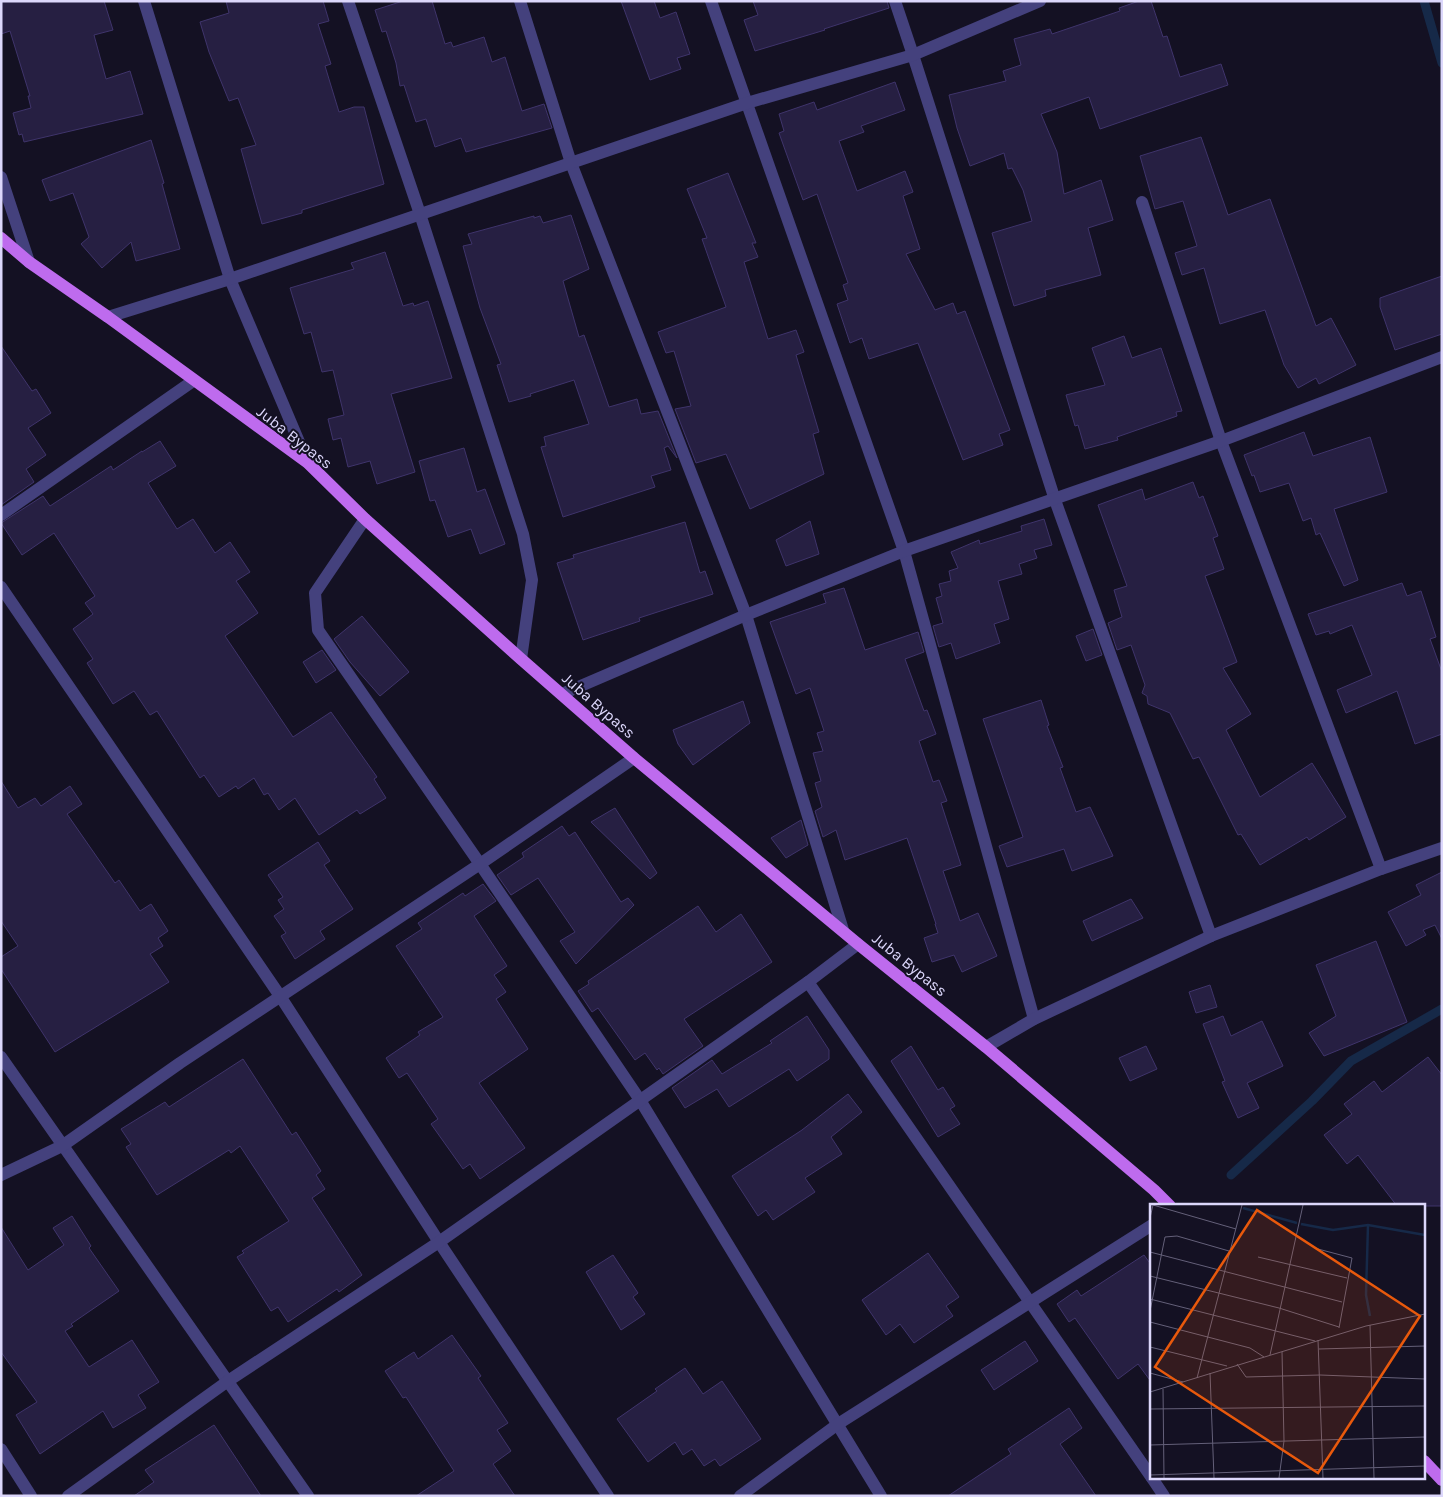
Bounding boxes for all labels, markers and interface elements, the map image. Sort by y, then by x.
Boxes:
street label: Juba Bypass [253,402,336,473]
street label: Juba Bypass [558,668,639,742]
street label: Juba Bypass [868,928,951,1000]
inset map [1150,1204,1426,1480]

